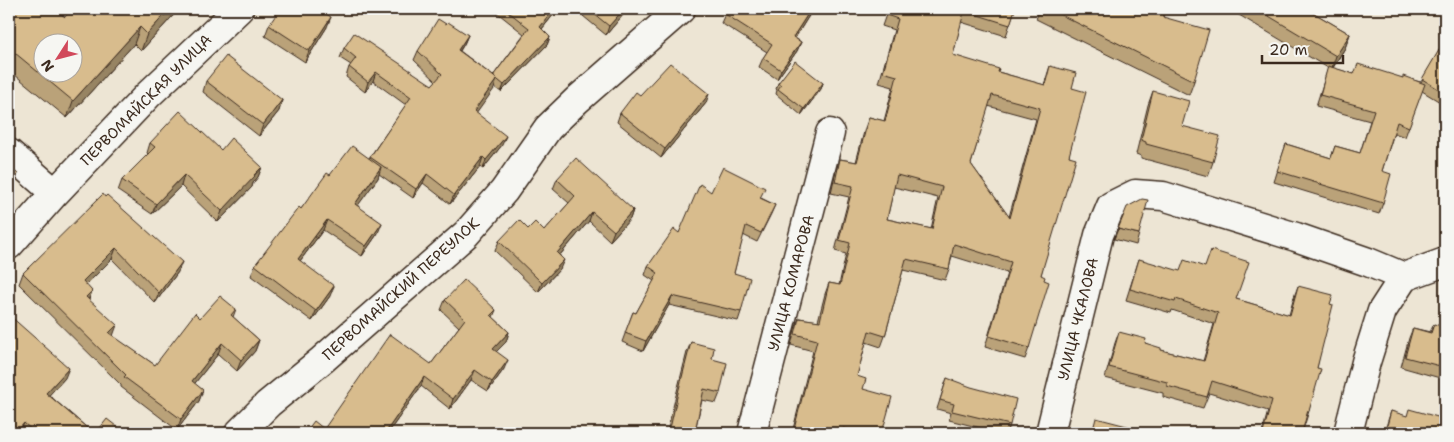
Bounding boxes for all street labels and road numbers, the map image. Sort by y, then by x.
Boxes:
street label: ПЕРВОМАЙСКАЯ УЛИЦА [75,29,216,170]
street label: ПЕРВОМАЙСКИЙ ПЕРЕУЛОК [318,212,484,365]
street label: УЛИЦА КОМАРОВА [763,213,819,353]
street label: УЛИЦА ЧКАЛОВА [1053,255,1103,382]

